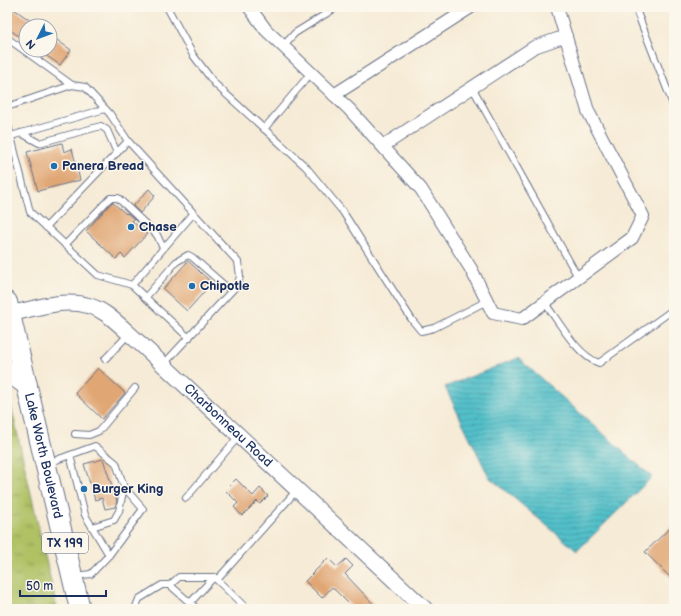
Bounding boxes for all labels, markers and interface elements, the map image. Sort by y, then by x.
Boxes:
north arrow [18,18,58,58]
text: N [23,37,39,52]
place label: Panera Bread [62,158,144,174]
marker: Panera Bread [49,161,59,171]
place label: Chase [139,219,177,235]
marker: Chase [126,222,136,232]
place label: Chipotle [200,278,250,294]
marker: Chipotle [187,281,197,291]
street label: Charbonneau Road [181,380,276,471]
street label: Lake Worth Boulevard [21,391,66,520]
place label: Burger King [92,481,163,497]
marker: Burger King [79,484,89,494]
road number: TX 199 [42,533,88,553]
scale bar [20,572,106,598]
text: 50 m [26,579,53,594]

